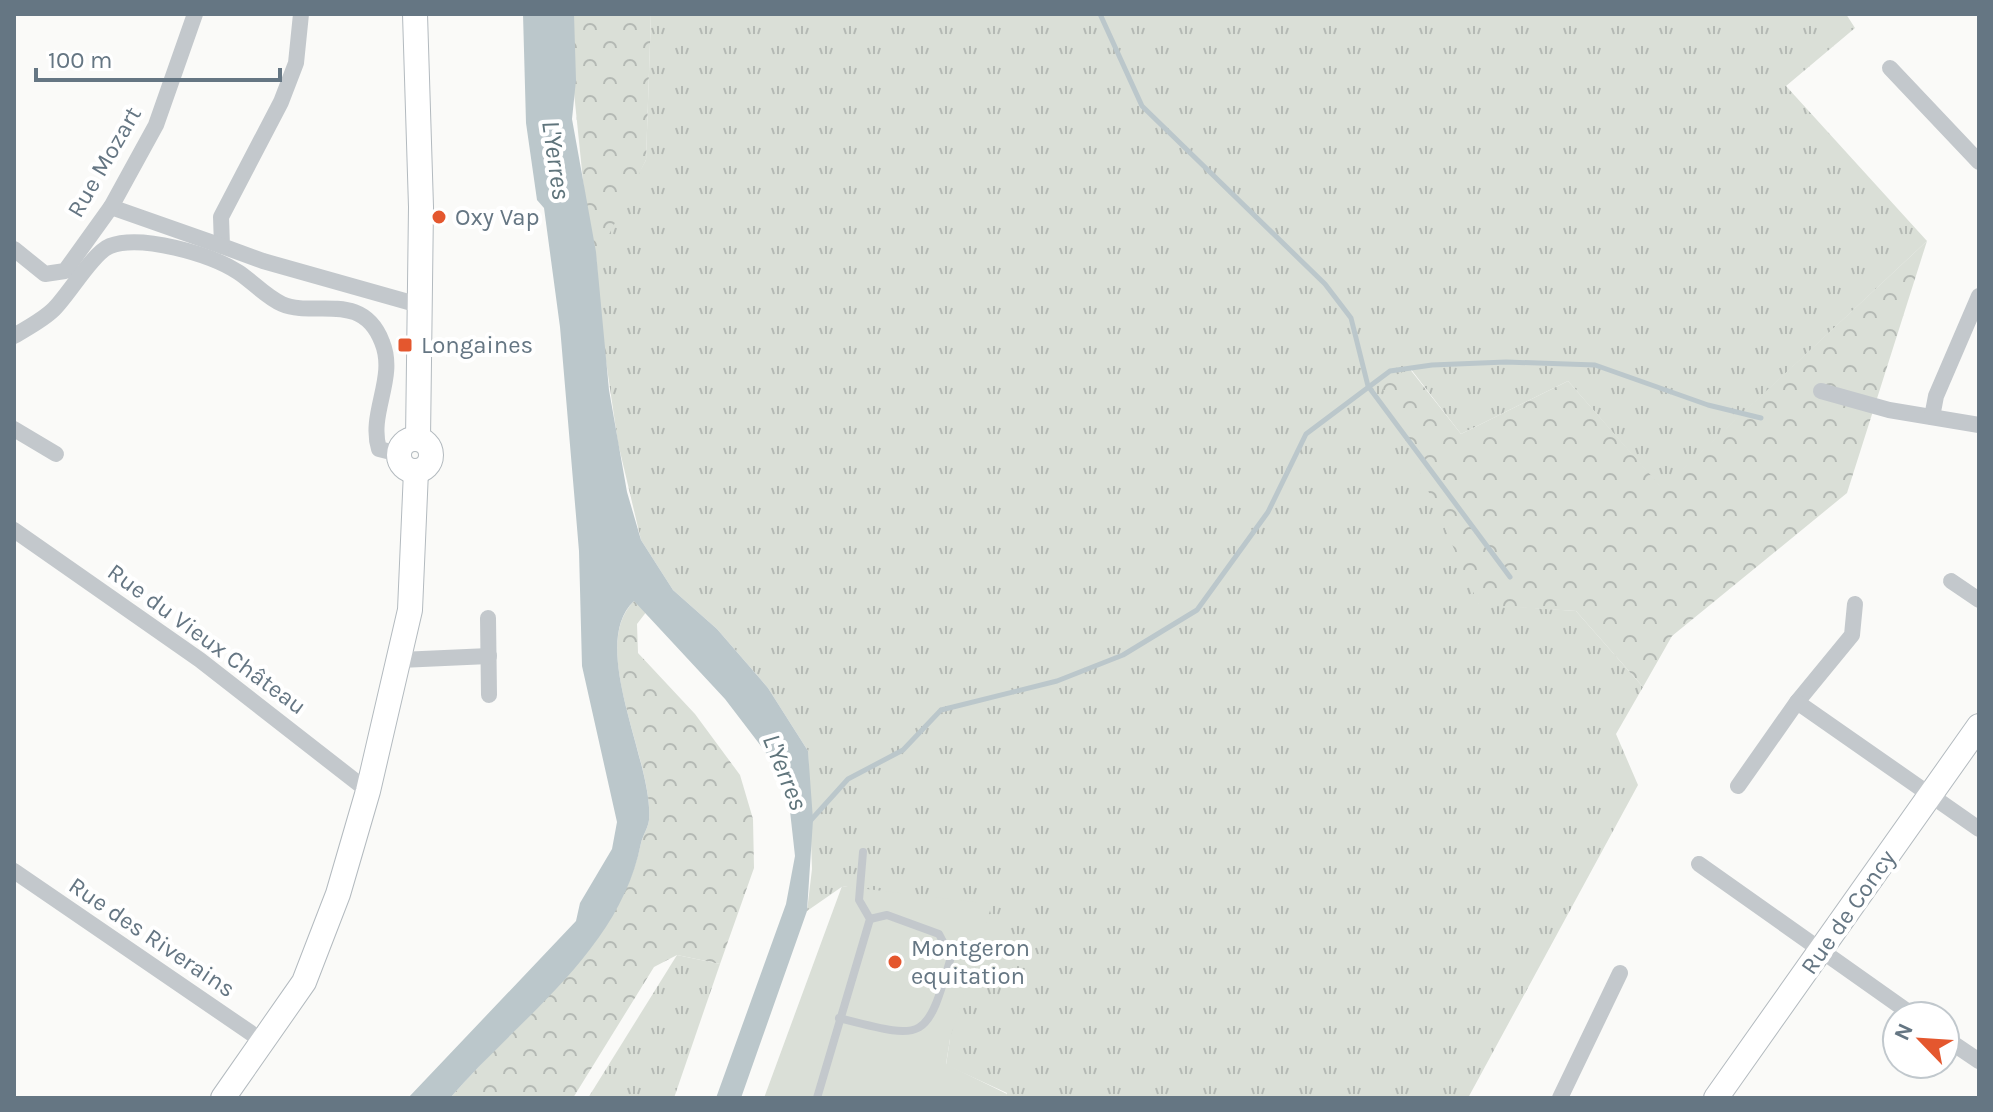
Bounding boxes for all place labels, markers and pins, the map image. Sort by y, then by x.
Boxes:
place label: Oxy Vap [455,203,540,231]
marker: Oxy Vap [430,208,448,226]
place label: Longaines [421,331,533,359]
marker: Longaines [396,336,414,354]
place label: Montgeron equitation [911,934,1030,990]
marker: Montgeron equitation [886,953,904,971]

